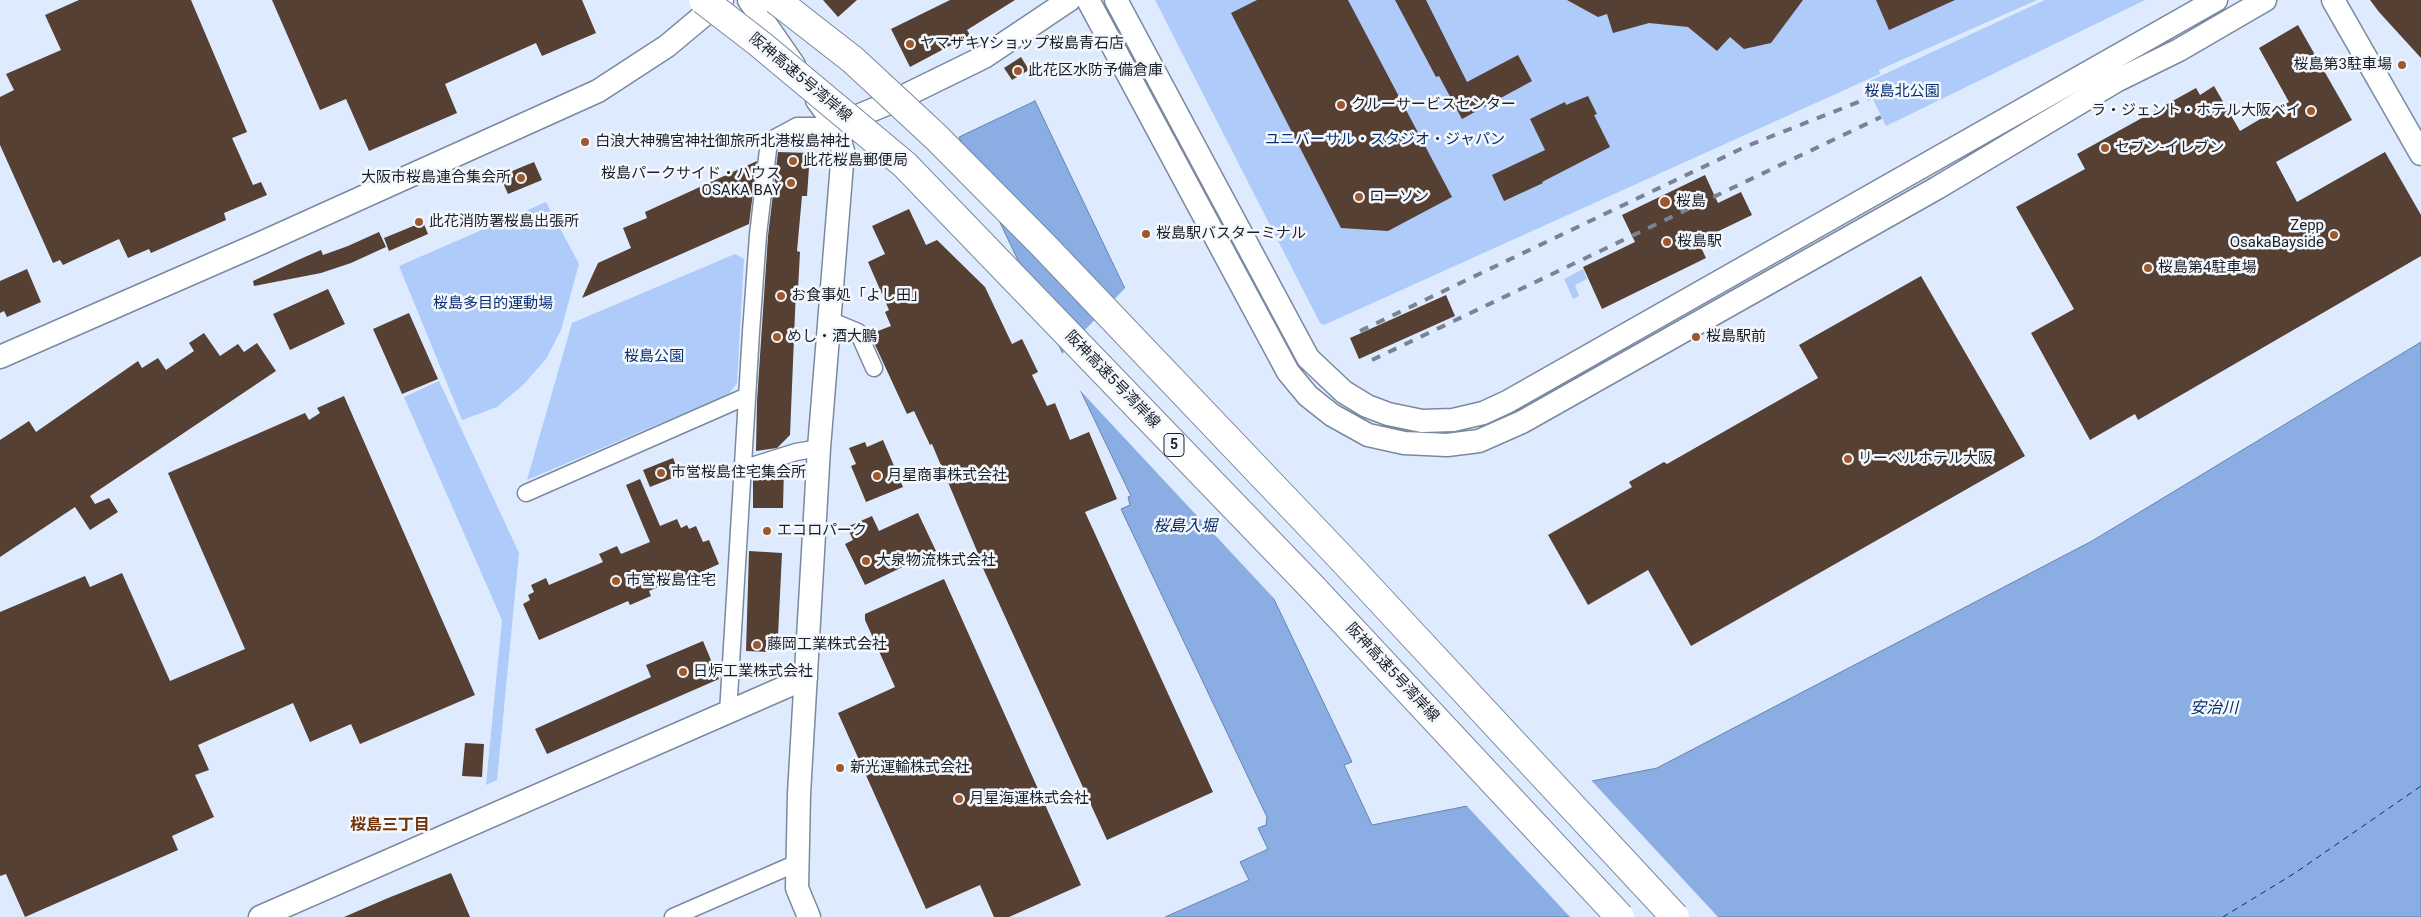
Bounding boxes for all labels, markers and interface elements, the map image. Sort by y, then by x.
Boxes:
street label: 阪神高速5号湾岸線 [745,30,855,126]
place label: ヤマザキYショップ桜島青石店 [920,35,1124,53]
marker: ヤマザキYショップ桜島青石店 [904,38,916,50]
place label: 桜島第3駐車場 [2294,56,2392,74]
marker: 桜島第3駐車場 [2396,59,2408,71]
place label: 此花区水防予備倉庫 [1028,62,1163,80]
marker: 此花区水防予備倉庫 [1012,65,1024,77]
park label: 桜島北公園 [1865,83,1939,101]
place label: クルーサービスセンター [1351,96,1516,114]
marker: クルーサービスセンター [1335,99,1347,111]
place label: ラ・ジェント・ホテル大阪ベイ [2091,102,2301,120]
marker: ラ・ジェント・ホテル大阪ベイ [2305,105,2317,117]
park label: ユニバーサル・スタジオ・ジャパン [1265,131,1505,149]
place label: 白浪大神鴉宮神社御旅所北港桜島神社 [595,133,850,151]
marker: 白浪大神鴉宮神社御旅所北港桜島神社 [579,136,591,148]
place label: セブン-イレブン [2115,139,2224,157]
marker: セブン-イレブン [2099,142,2111,154]
place label: 此花桜島郵便局 [803,152,908,170]
marker: 此花桜島郵便局 [787,155,799,167]
place label: 桜島パークサイド・ハウス OSAKA BAY [601,165,781,200]
place label: 大阪市桜島連合集会所 [361,169,511,187]
marker: 大阪市桜島連合集会所 [515,172,527,184]
marker: 桜島パークサイド・ハウス OSAKA BAY [785,177,797,189]
place label: ローソン [1369,188,1429,206]
marker: ローソン [1353,191,1365,203]
place label: 桜島 [1676,193,1706,211]
marker: 桜島 [1658,195,1672,209]
place label: 此花消防署桜島出張所 [429,213,579,231]
marker: 此花消防署桜島出張所 [413,216,425,228]
place label: Zepp OsakaBayside [2230,217,2324,252]
place label: 桜島駅バスターミナル [1156,225,1306,243]
marker: 桜島駅バスターミナル [1140,228,1152,240]
marker: Zepp OsakaBayside [2328,229,2340,241]
place label: 桜島駅 [1677,233,1722,251]
marker: 桜島駅 [1661,236,1673,248]
place label: 桜島第4駐車場 [2158,259,2256,277]
marker: 桜島第4駐車場 [2142,262,2154,274]
place label: お食事処「よし田」 [791,287,926,305]
marker: お食事処「よし田」 [775,290,787,302]
park label: 桜島多目的運動場 [433,295,553,313]
place label: めし・酒大鵬 [787,328,877,346]
street label: 阪神高速5号湾岸線 [1061,328,1163,432]
place label: 桜島駅前 [1706,328,1766,346]
marker: めし・酒大鵬 [771,331,783,343]
marker: 桜島駅前 [1690,331,1702,343]
park label: 桜島公園 [624,348,684,366]
road number: 5 [1164,434,1184,456]
place label: リーベルホテル大阪 [1858,450,1993,468]
marker: リーベルホテル大阪 [1842,453,1854,465]
place label: 市営桜島住宅集会所 [671,464,806,482]
marker: 市営桜島住宅集会所 [655,467,667,479]
place label: 月星商事株式会社 [887,467,1007,485]
marker: 月星商事株式会社 [871,470,883,482]
water label: 桜島入堀 [1153,517,1217,537]
place label: エコロパーク [777,522,867,540]
marker: エコロパーク [761,525,773,537]
place label: 大泉物流株式会社 [876,552,996,570]
marker: 大泉物流株式会社 [860,555,872,567]
place label: 市営桜島住宅 [626,572,716,590]
marker: 市営桜島住宅 [610,575,622,587]
street label: 阪神高速5号湾岸線 [1342,620,1442,726]
place label: 藤岡工業株式会社 [767,636,887,654]
marker: 藤岡工業株式会社 [751,639,763,651]
place label: 日炉工業株式会社 [693,663,813,681]
marker: 日炉工業株式会社 [677,666,689,678]
water label: 安治川 [2190,699,2238,719]
place label: 新光運輸株式会社 [850,759,970,777]
marker: 新光運輸株式会社 [834,762,846,774]
place label: 月星海運株式会社 [969,790,1089,808]
marker: 月星海運株式会社 [953,793,965,805]
district label: 桜島三丁目 [350,816,430,836]

